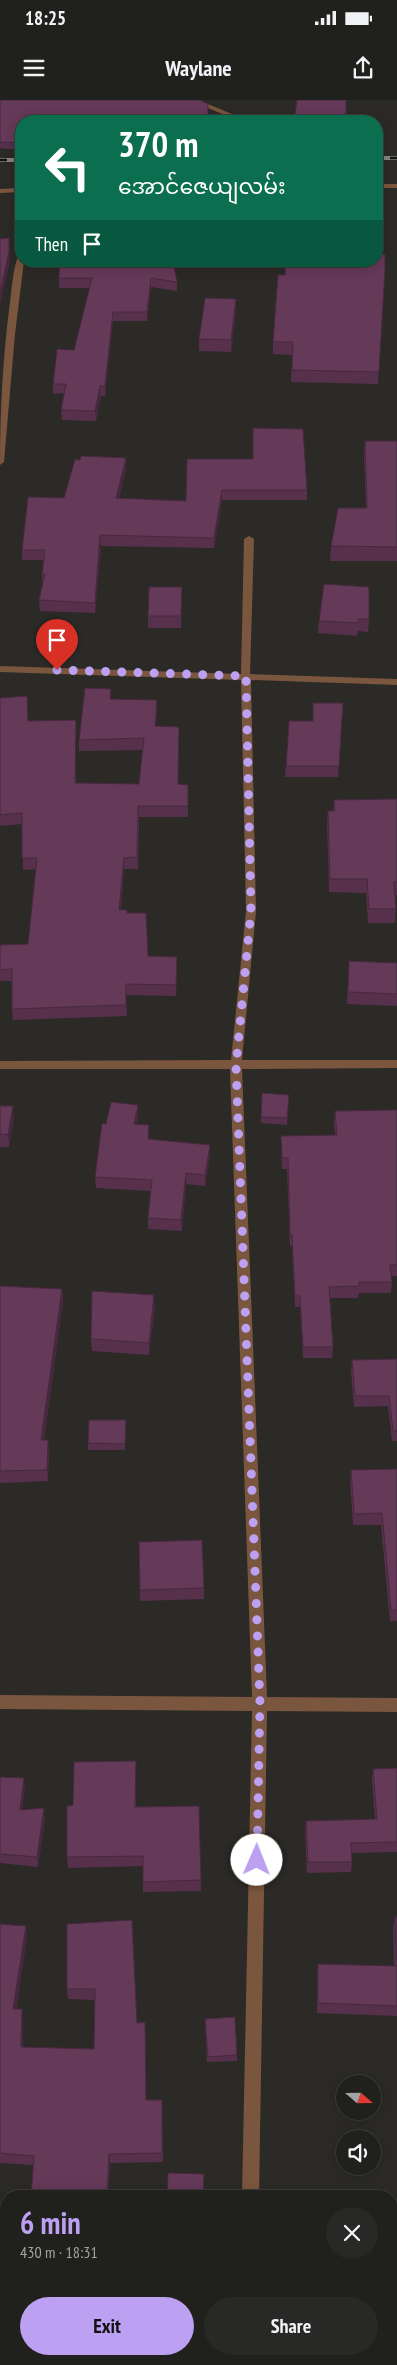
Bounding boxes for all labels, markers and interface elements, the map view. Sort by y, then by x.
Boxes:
text: 18:25 [25,6,66,30]
icon: menu [20,54,48,82]
text: Waylane [165,54,232,82]
icon: share [349,54,377,82]
text: 370 m [118,121,199,167]
icon: left [35,135,100,200]
text: အောင်ဇေယျလမ်း [118,172,286,200]
icon: arrive [78,230,106,258]
text: Then [35,232,68,256]
pin [36,619,78,670]
icon: arrive [43,626,71,654]
position arrow [230,1833,282,1885]
north arrow [336,2075,381,2120]
map controls [336,2075,381,2175]
button: sound [336,2130,381,2175]
text: 6 min [20,2203,81,2242]
button: close [326,2207,378,2259]
text: 430 m · 18:31 [20,2242,98,2262]
button: Exit [20,2297,194,2355]
button: Share [204,2297,378,2355]

